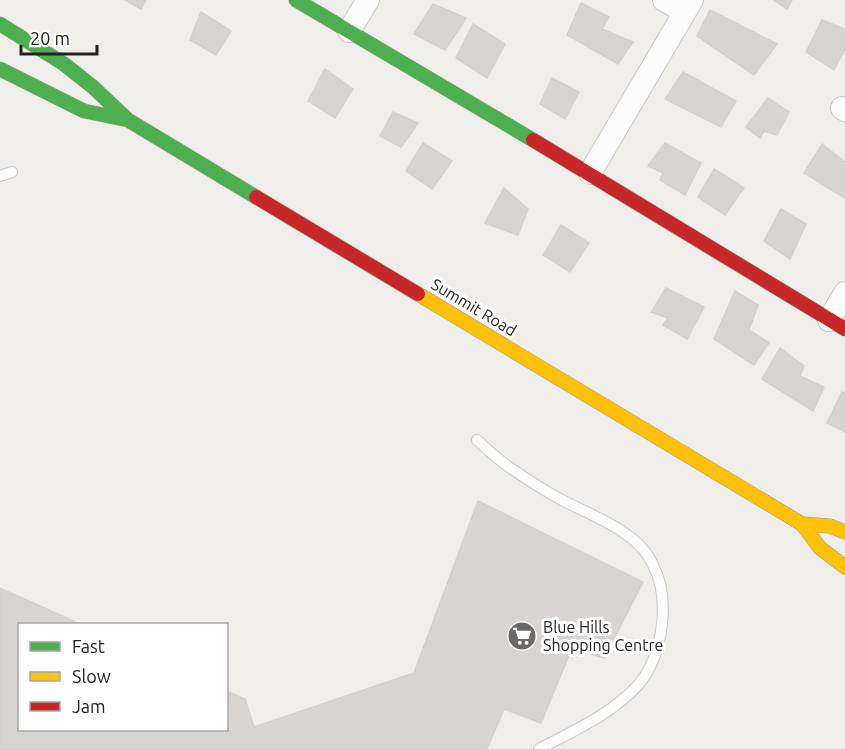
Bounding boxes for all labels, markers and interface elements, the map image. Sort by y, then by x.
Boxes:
scale bar [21,18,98,56]
text: 20 m [30,28,70,48]
street label: Summit Road [428,275,520,339]
place label: Blue Hills Shopping Centre [543,618,663,654]
supermarket icon: Blue Hills Shopping Centre [506,620,538,652]
legend [18,623,228,731]
text: Fast [72,636,105,656]
text: Slow [72,666,111,686]
text: Jam [72,696,106,716]

